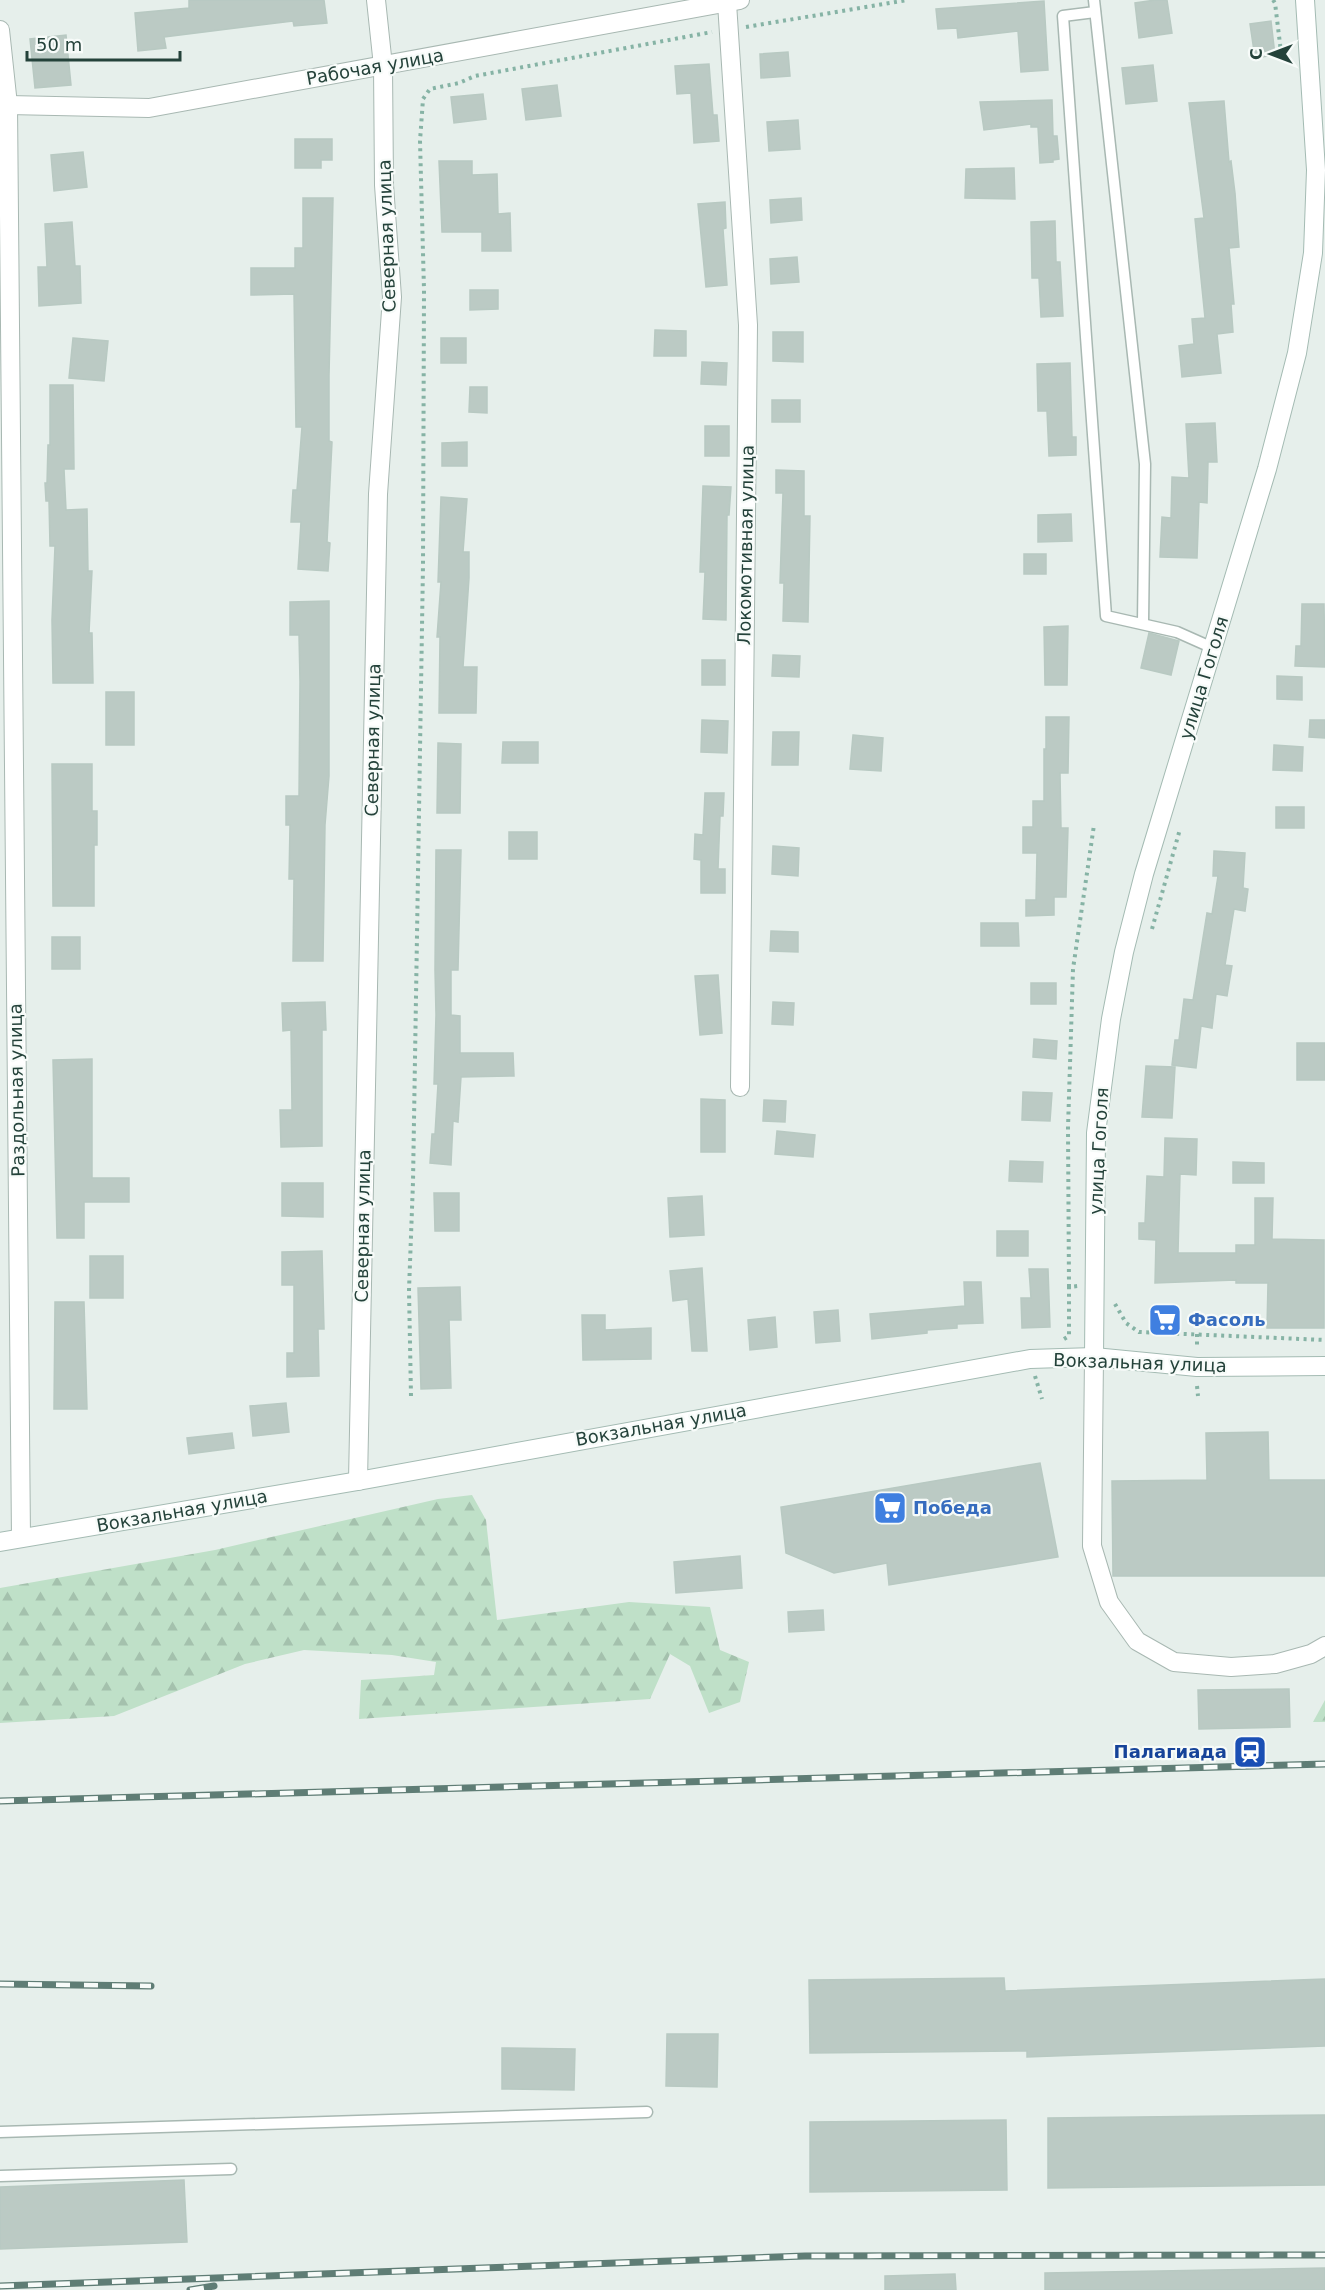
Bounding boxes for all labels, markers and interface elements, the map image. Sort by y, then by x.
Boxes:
scale bar [27,24,180,62]
north arrow [1241,24,1301,84]
text: 50 m [36,34,82,55]
street label: Рабочая улица [304,44,445,89]
text: С [1247,48,1266,60]
street label: Северная улица [373,159,400,313]
street label: Локомотивная улица [733,445,758,645]
street label: улица Гоголя [1175,614,1232,742]
street label: Северная улица [361,663,384,817]
street label: Раздольная улица [4,1003,29,1177]
street label: улица Гоголя [1085,1087,1112,1215]
street label: Северная улица [351,1149,374,1303]
supermarket icon: Фасоль [1147,1302,1183,1338]
place label: Фасоль [1188,1309,1266,1330]
street label: Вокзальная улица [1053,1349,1227,1376]
street label: Вокзальная улица [574,1399,748,1450]
street label: Вокзальная улица [95,1485,269,1536]
supermarket icon: Победа [872,1490,908,1526]
place label: Победа [913,1497,992,1518]
station icon: Палагиада [1232,1734,1268,1770]
place label: Палагиада [1114,1741,1227,1762]

